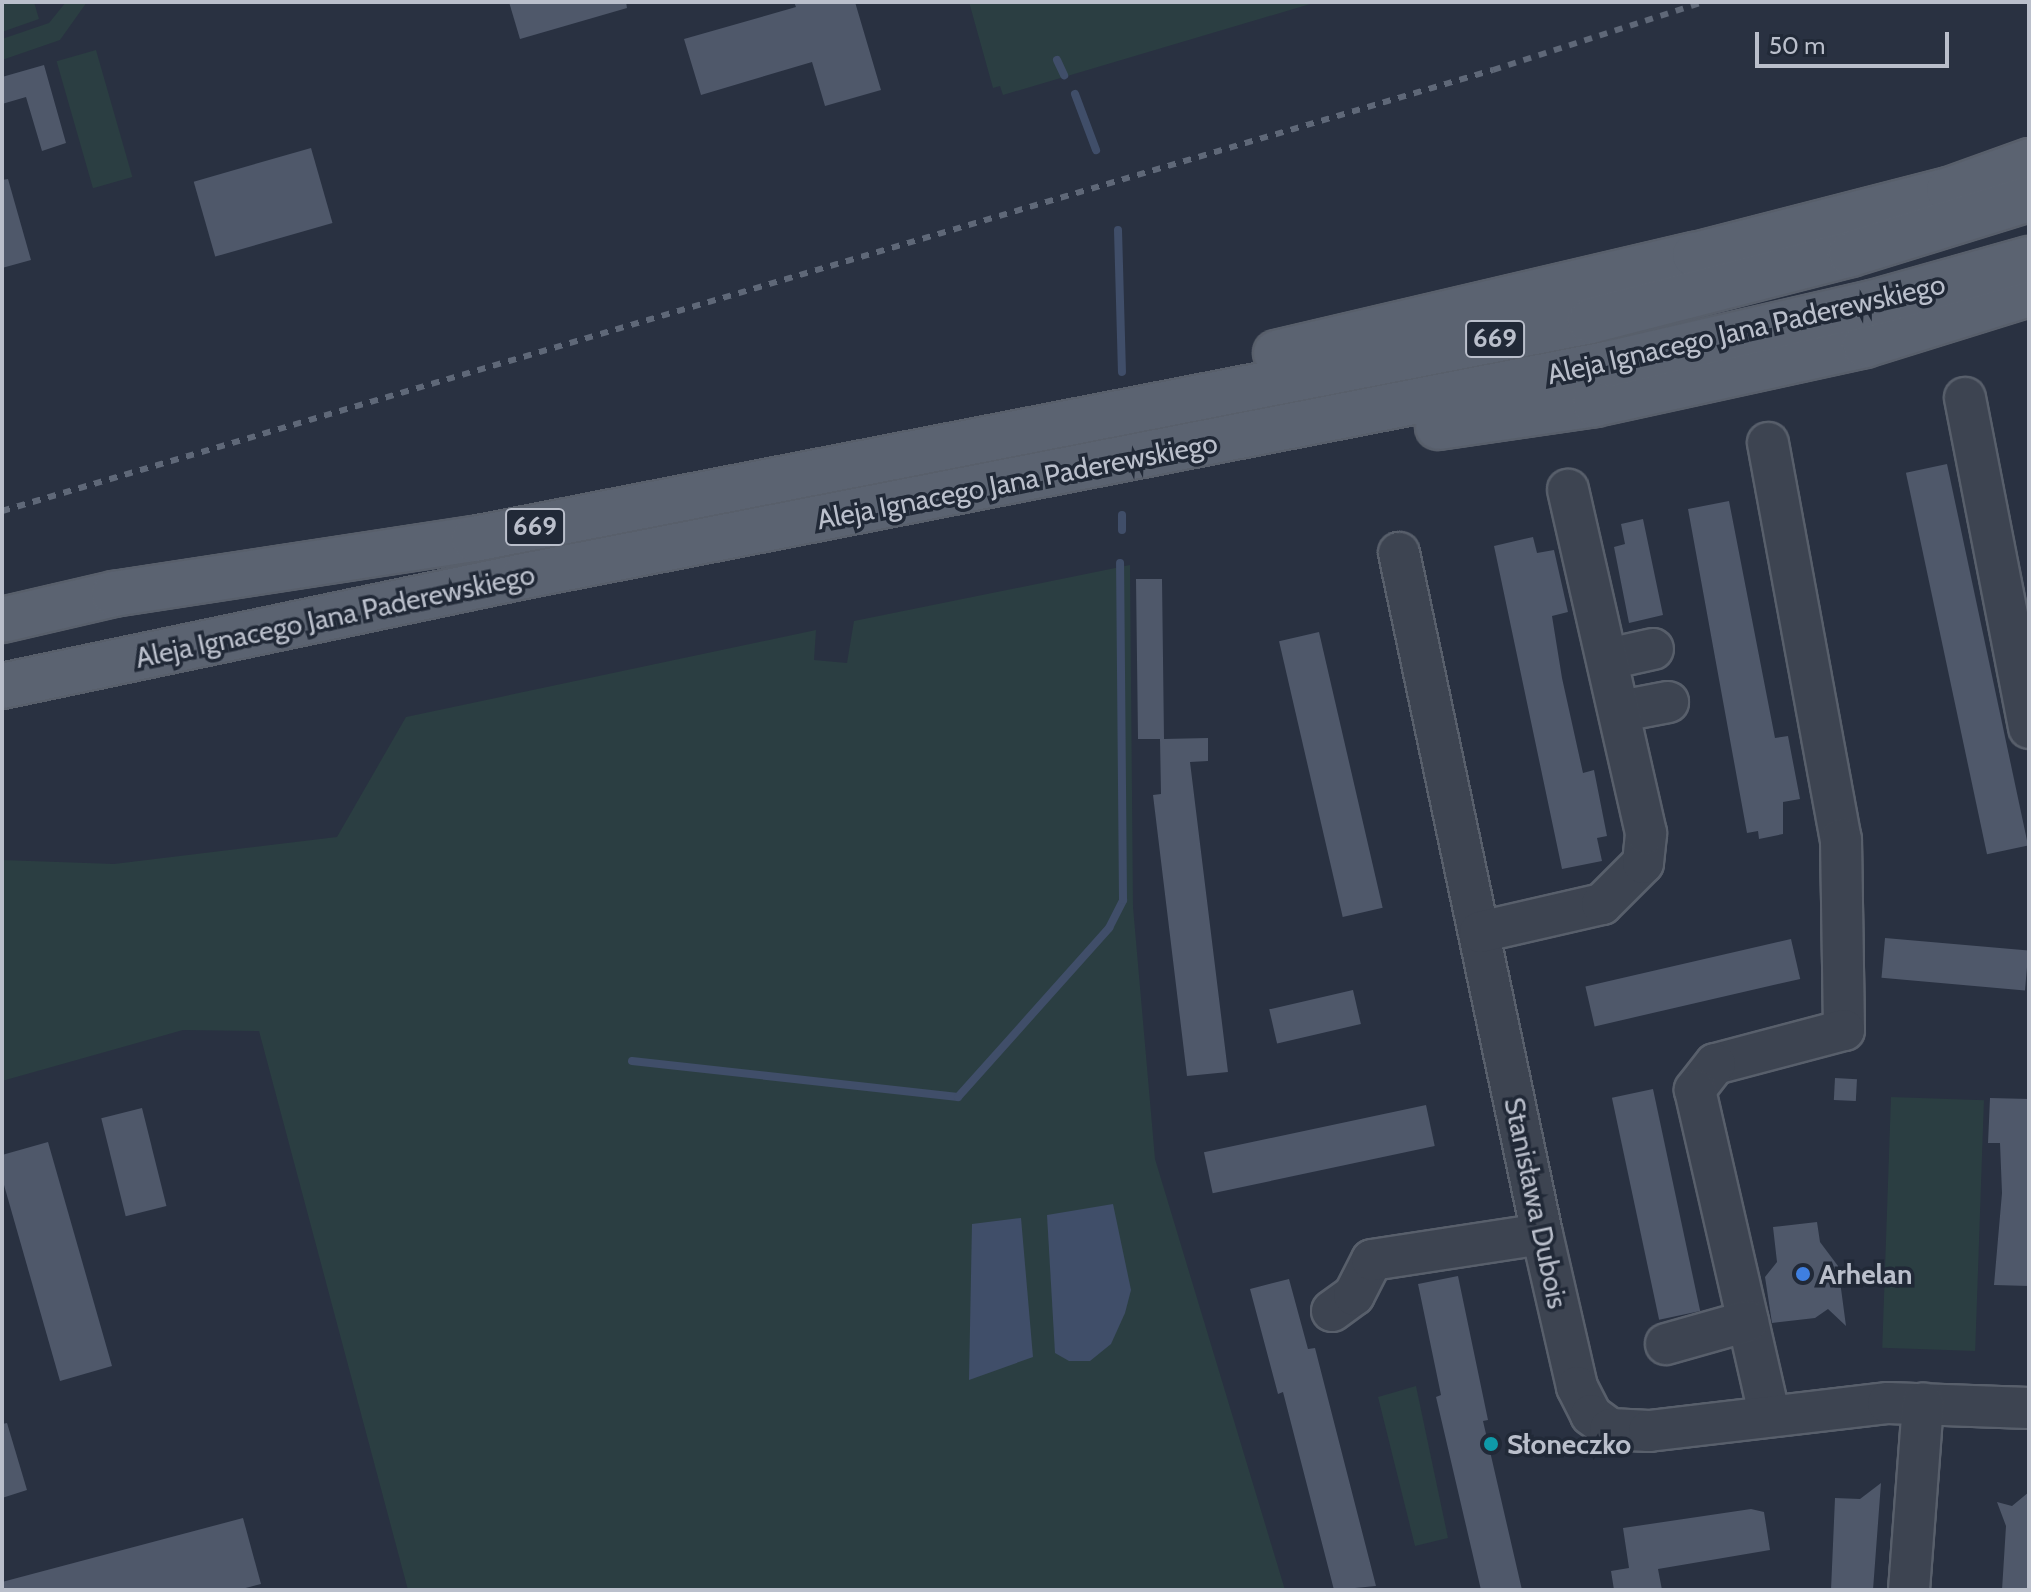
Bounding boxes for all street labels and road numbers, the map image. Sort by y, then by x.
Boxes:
street label: Aleja Ignacego Jana Paderewskiego [1544,267,1948,391]
road number: 669 [1465,317,1525,361]
street label: Aleja Ignacego Jana Paderewskiego [814,426,1220,536]
road number: 669 [505,505,565,549]
street label: Aleja Ignacego Jana Paderewskiego [132,557,538,675]
street label: Stanisława Dubois [1497,1094,1575,1312]

